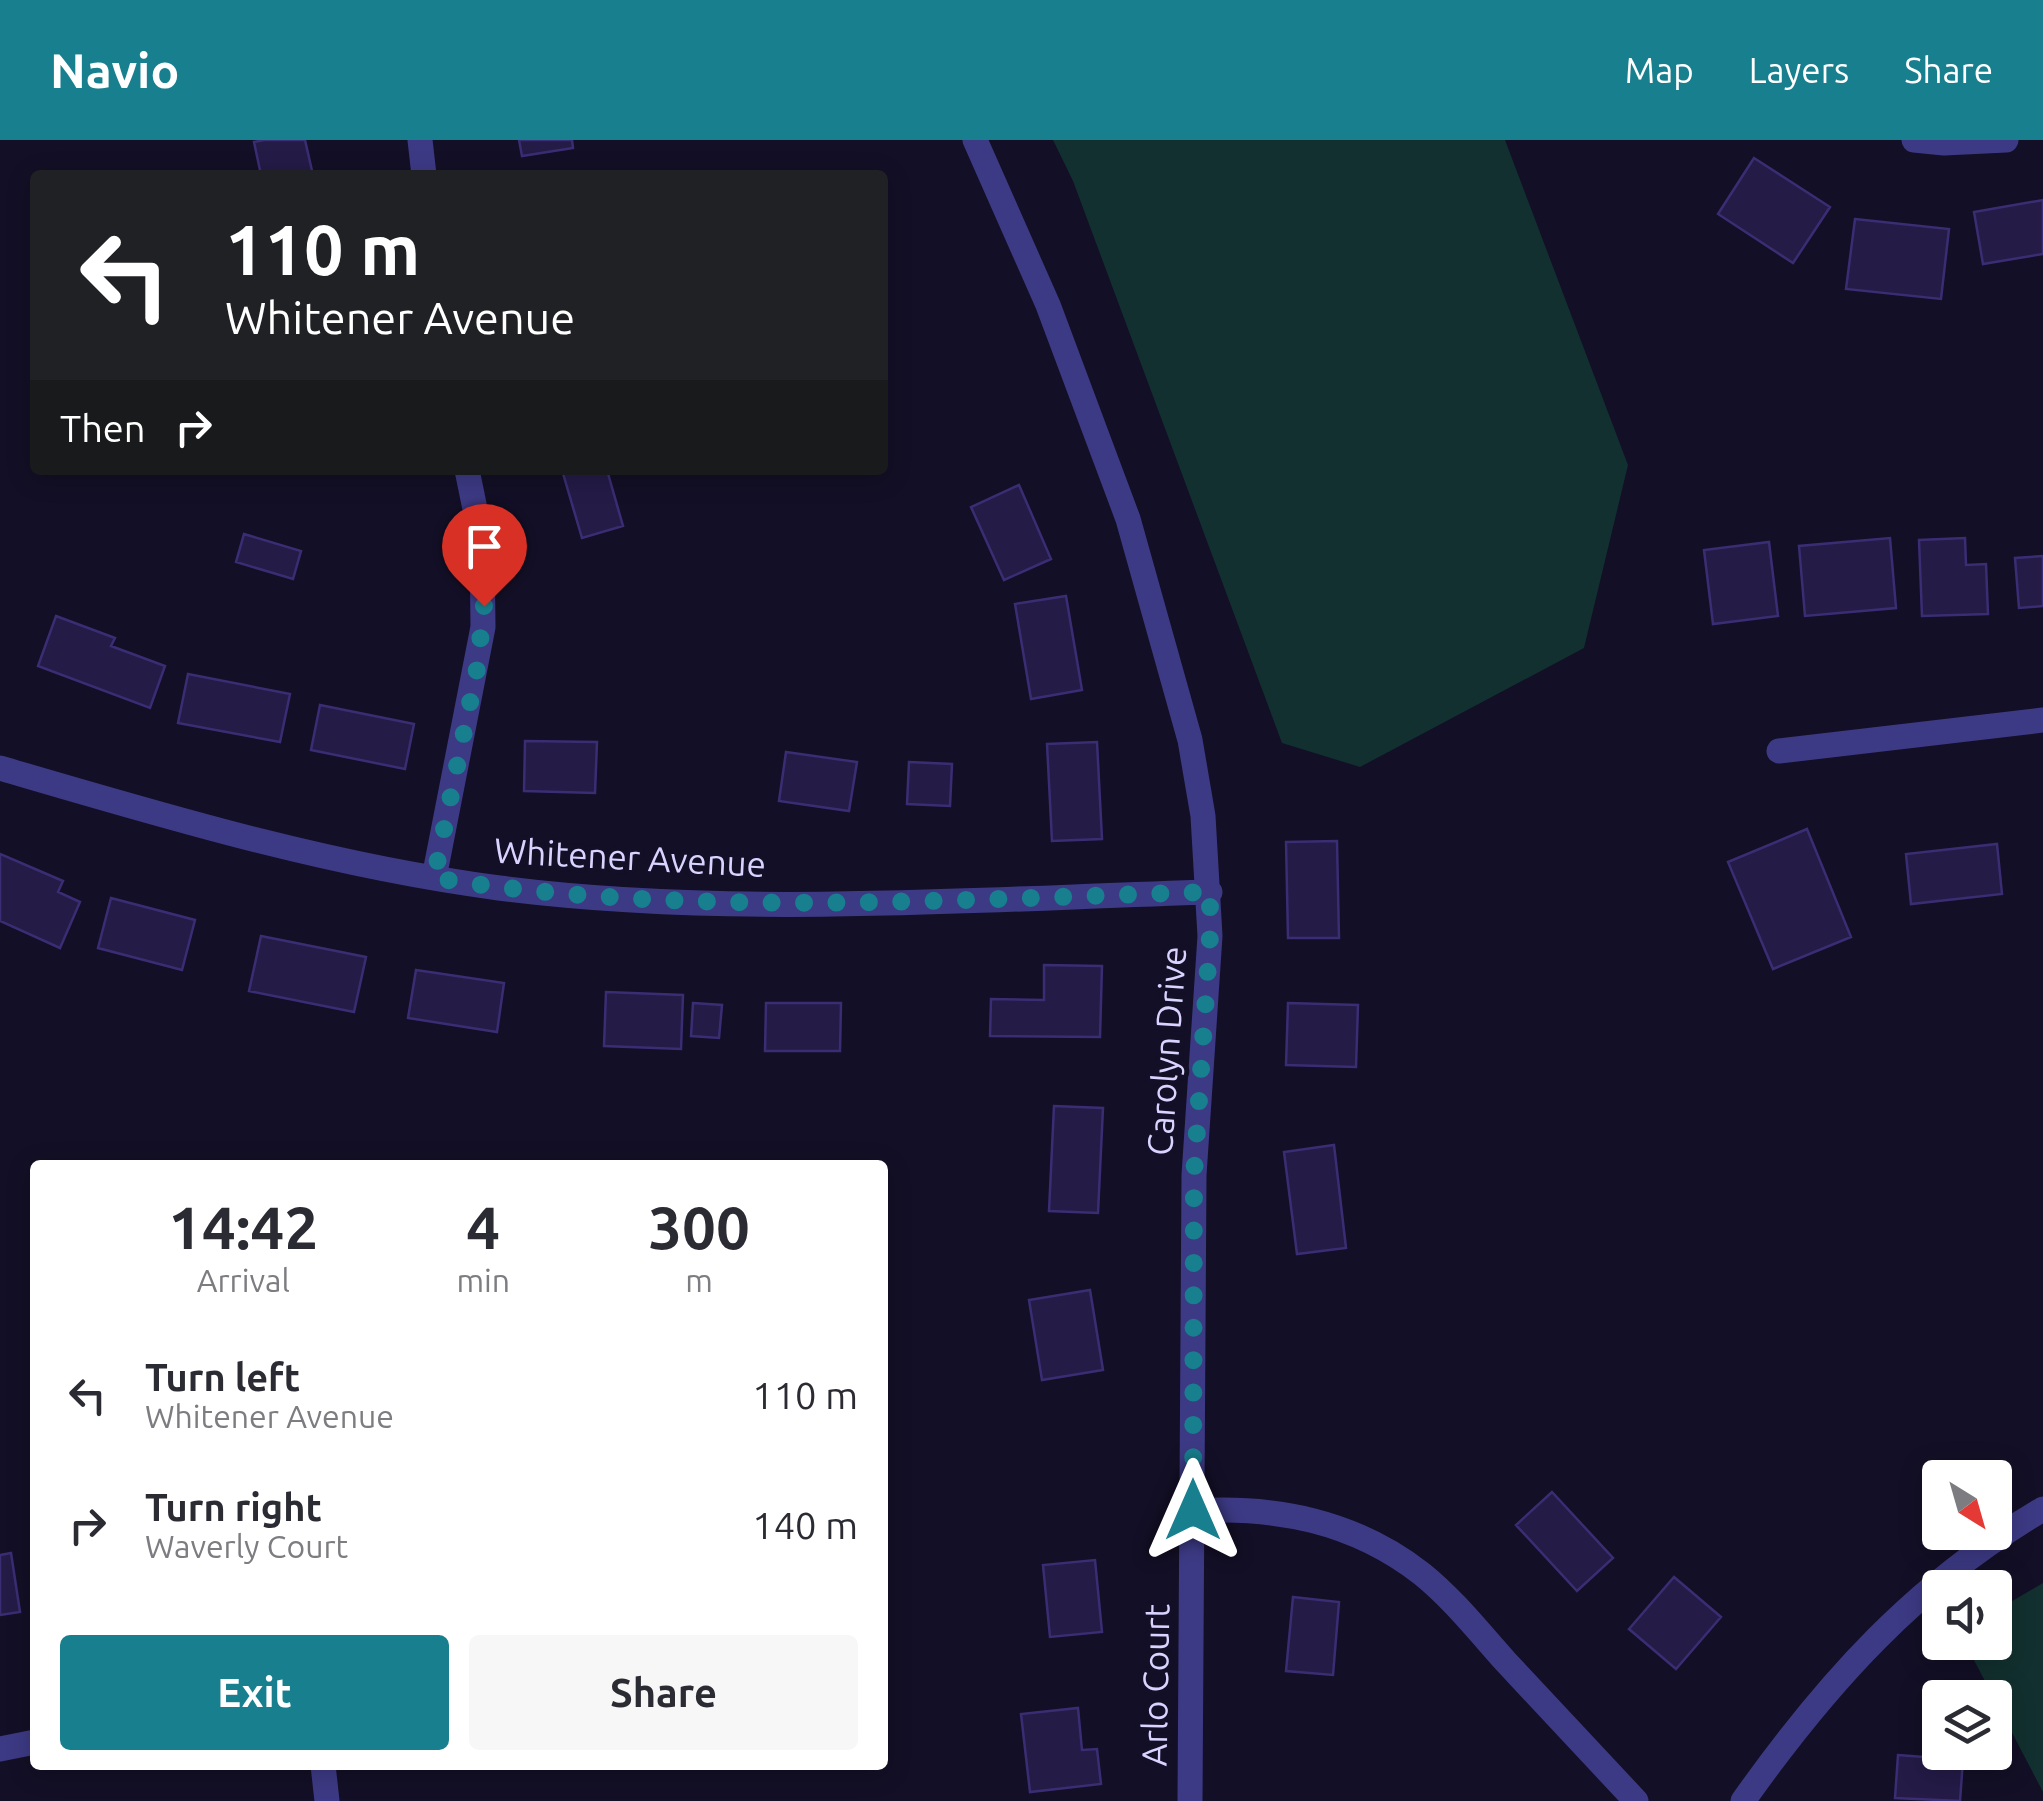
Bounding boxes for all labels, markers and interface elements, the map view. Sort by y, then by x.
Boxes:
text: Navio [50,43,179,97]
text: Map [1625,50,1694,90]
text: Layers [1749,50,1849,90]
text: Share [1904,50,1993,90]
icon: left [60,210,190,340]
text: 110 m [225,210,420,288]
text: Whitener Avenue [225,292,575,343]
icon: right [166,400,221,455]
text: Then [60,407,146,449]
pin [442,504,527,607]
icon: arrive [457,519,512,574]
street label: Whitener Avenue [493,830,767,884]
street label: Carolyn Drive [1139,945,1193,1157]
text: 14:42 [168,1193,318,1260]
text: 4 [466,1193,500,1260]
text: 300 [648,1193,750,1260]
text: Arrival [197,1262,290,1298]
text: min [456,1262,510,1298]
text: m [685,1262,713,1298]
text: Turn left [145,1356,300,1398]
icon: left [60,1368,115,1423]
text: 110 m [752,1374,858,1416]
text: Whitener Avenue [145,1398,394,1434]
position arrow [1141,1458,1245,1562]
north arrow [1922,1460,2012,1550]
map controls [1922,1460,2012,1770]
text: Turn right [145,1486,322,1528]
icon: right [60,1498,115,1553]
text: 140 m [752,1504,858,1546]
text: Waverly Court [145,1528,348,1564]
button: sound [1922,1570,2012,1660]
street label: Arlo Court [1134,1603,1176,1767]
button: Exit [60,1635,449,1750]
button: Share [469,1635,858,1750]
button: layers [1922,1680,2012,1770]

